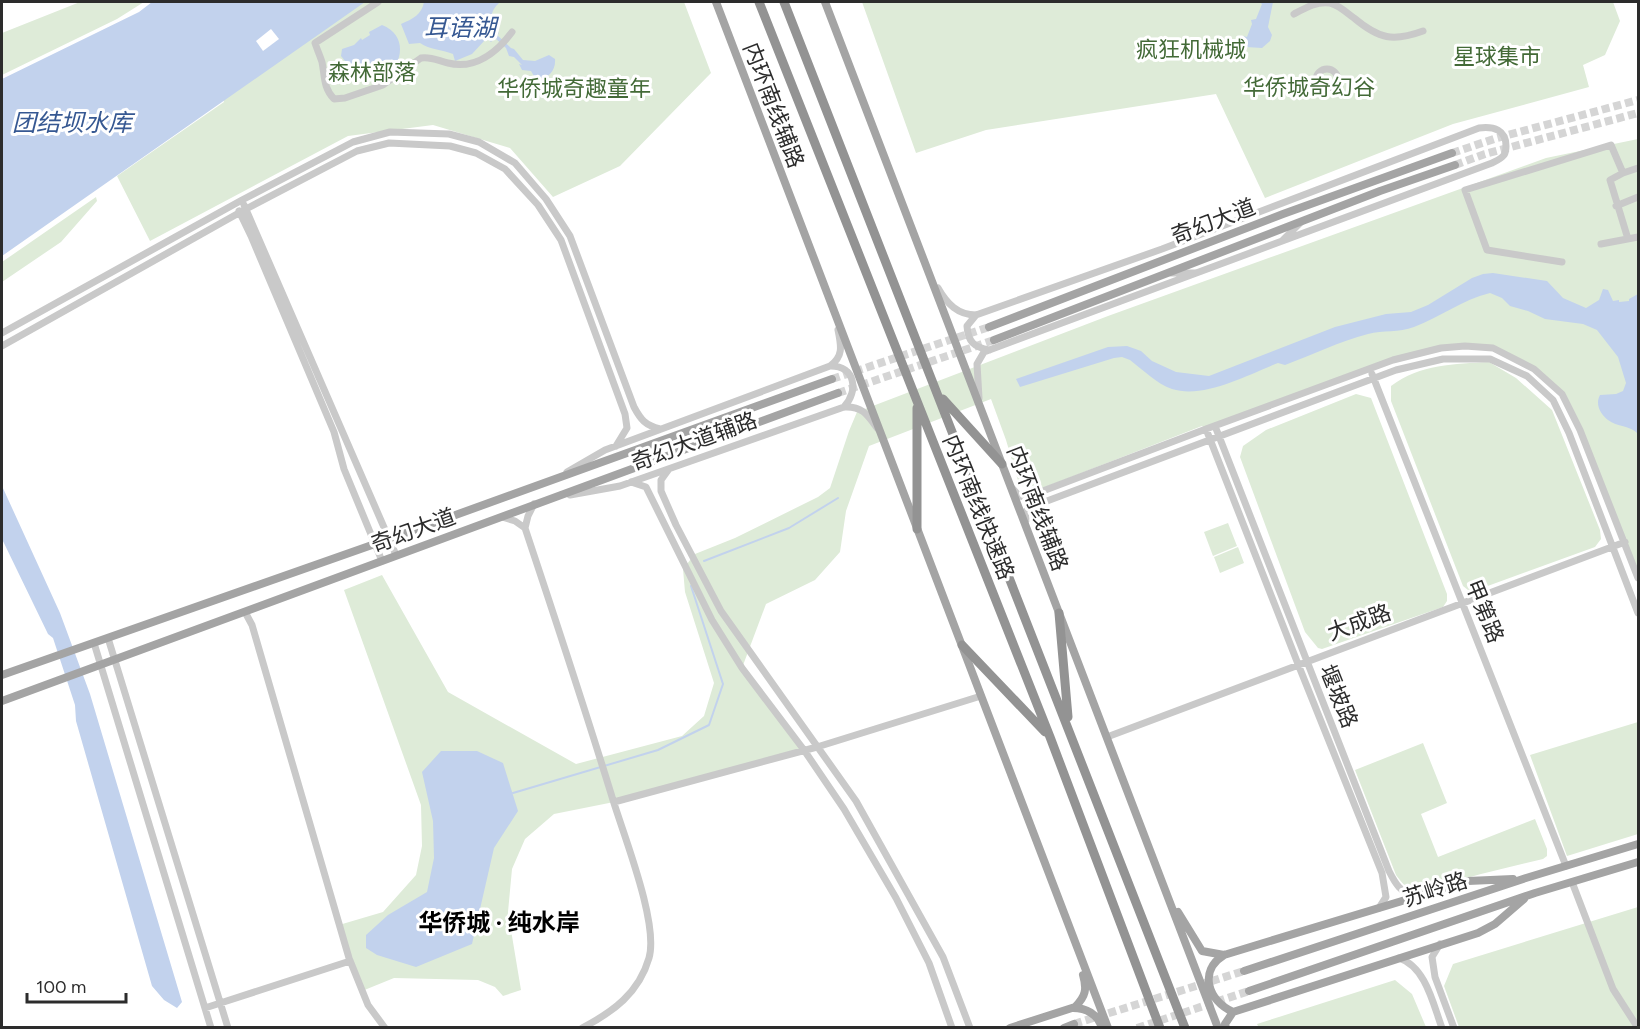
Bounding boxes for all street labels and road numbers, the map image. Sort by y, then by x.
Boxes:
street label: 内环南线辅路 [737,39,810,172]
street label: 奇幻大道 [1167,193,1259,250]
street label: 奇幻大道辅路 [628,406,761,477]
street label: 内环南线快速路 [937,431,1020,584]
street label: 内环南线辅路 [1001,442,1074,575]
street label: 奇幻大道 [367,503,459,558]
street label: 甲第路 [1460,576,1509,647]
street label: 大成路 [1324,598,1395,646]
street label: 堰坡路 [1314,661,1363,732]
street label: 苏岭路 [1400,866,1471,913]

